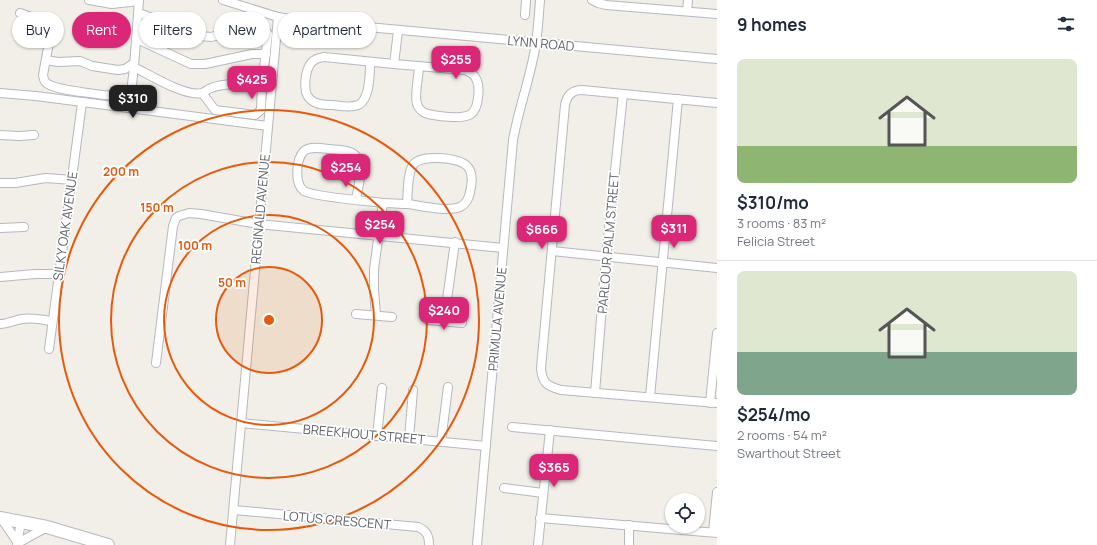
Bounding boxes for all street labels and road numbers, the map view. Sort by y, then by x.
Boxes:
street label: LYNN ROAD [507,31,576,55]
street label: REGINALD AVENUE [246,153,274,265]
street label: SILKY OAK AVENUE [48,170,82,282]
street label: PARLOUR PALM STREET [593,172,623,314]
street label: PRIMULA AVENUE [483,266,511,372]
street label: BREEKHOUT STREET [302,420,426,448]
street label: LOTUS CRESCENT [282,506,392,534]

